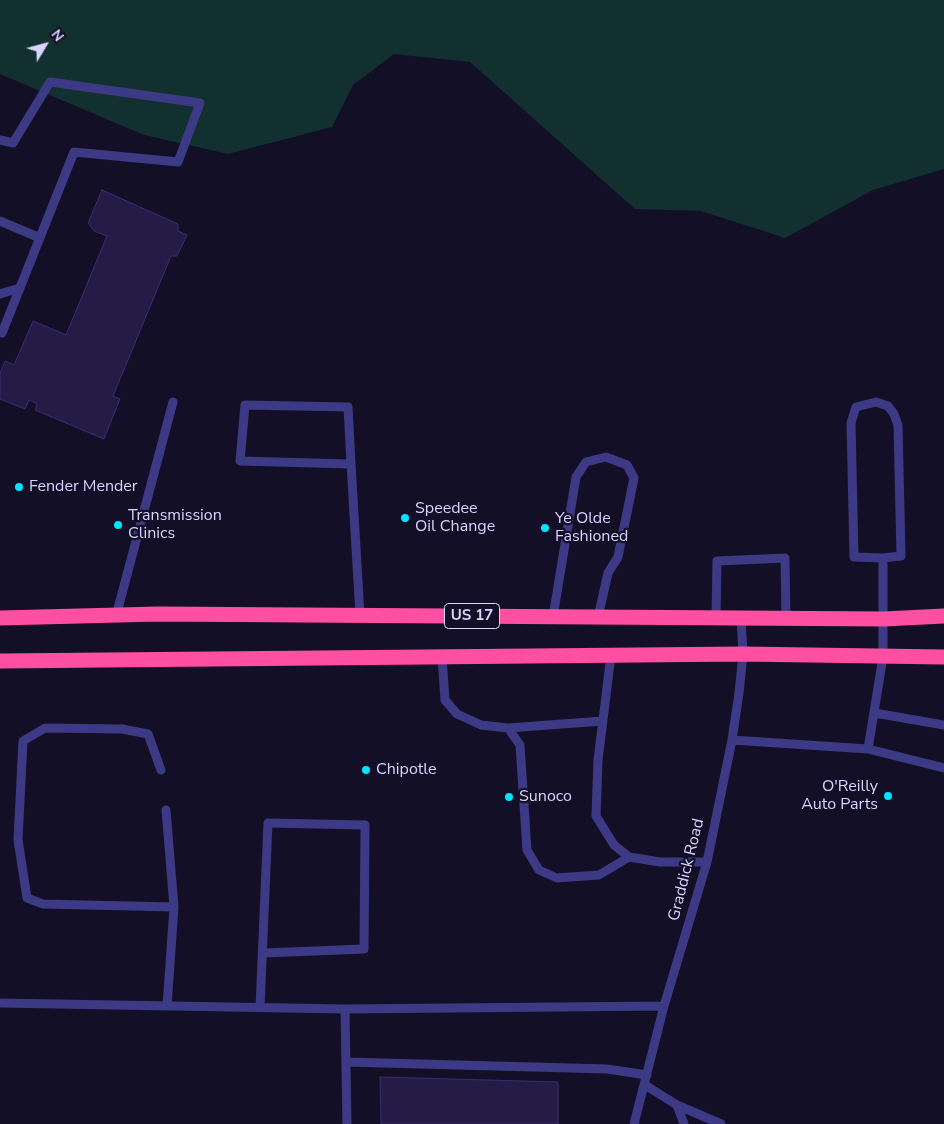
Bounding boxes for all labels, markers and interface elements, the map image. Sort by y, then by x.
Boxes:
north arrow [20,20,70,70]
text: N [47,26,68,46]
place label: Fender Mender [29,477,138,497]
marker: Fender Mender [13,481,25,493]
place label: Speedee Oil Change [415,499,495,537]
place label: Transmission Clinics [128,506,222,544]
place label: Ye Olde Fashioned [555,509,628,547]
marker: Speedee Oil Change [399,512,411,524]
marker: Transmission Clinics [112,519,124,531]
marker: Ye Olde Fashioned [539,522,551,534]
road number: US 17 [444,604,500,628]
place label: Chipotle [376,760,436,780]
marker: Chipotle [360,764,372,776]
place label: O'Reilly Auto Parts [801,777,878,815]
place label: Sunoco [519,787,572,807]
marker: O'Reilly Auto Parts [882,790,894,802]
marker: Sunoco [503,791,515,803]
street label: Graddick Road [665,817,709,923]

